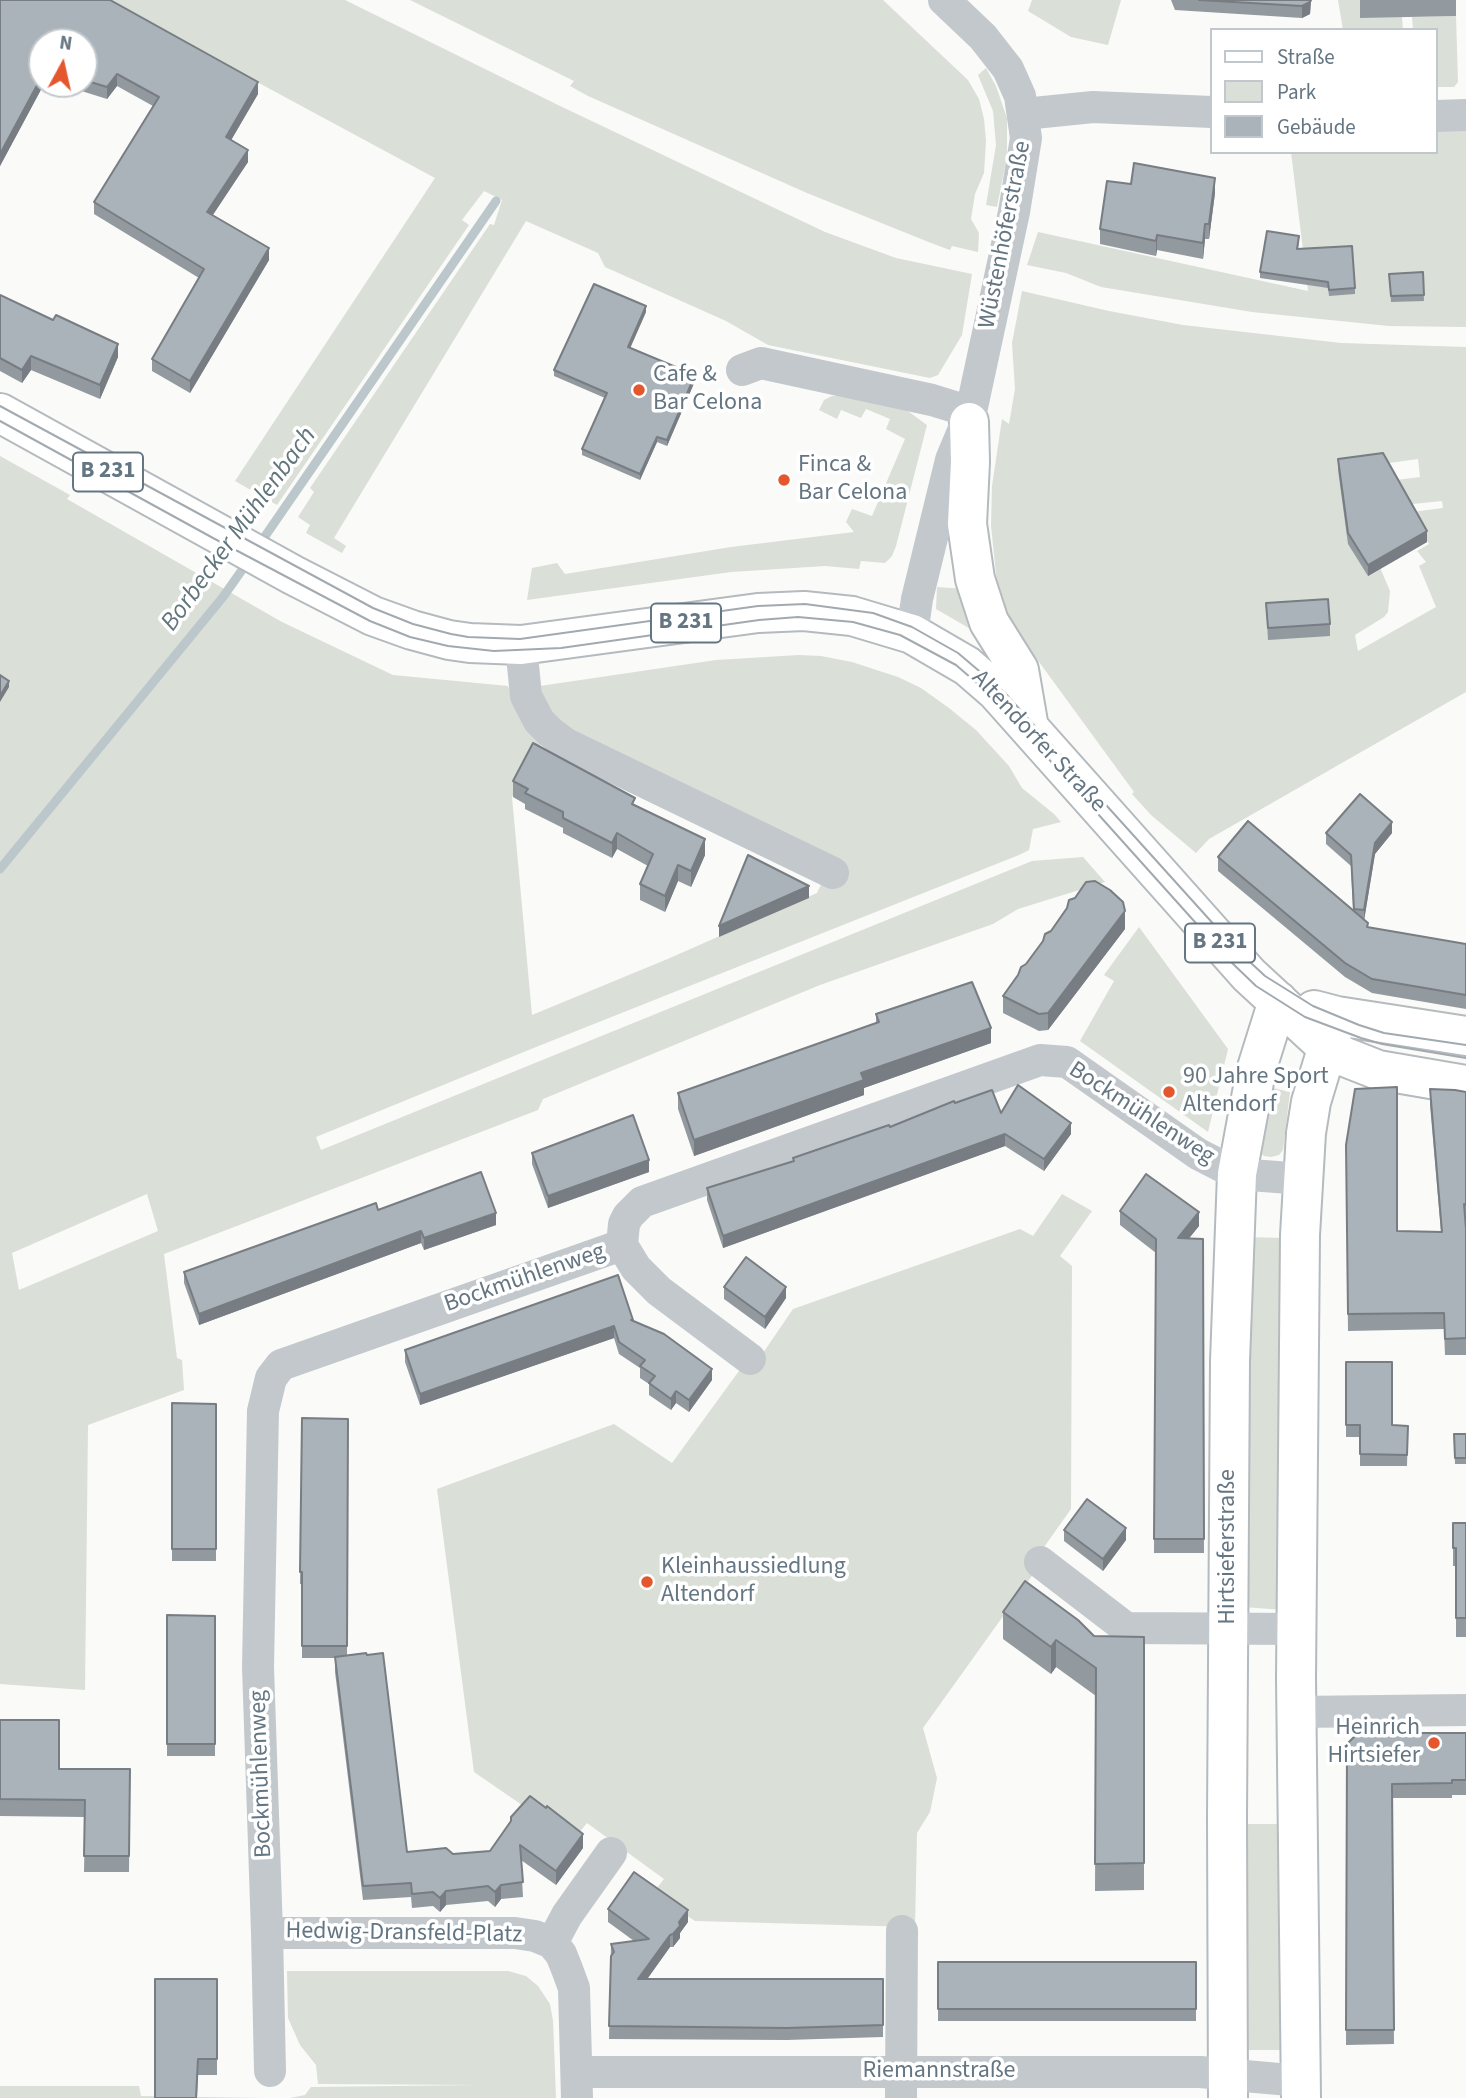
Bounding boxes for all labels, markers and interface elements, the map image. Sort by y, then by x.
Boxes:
north arrow [28,28,98,98]
legend [1210,28,1438,154]
text: N [58,29,74,58]
text: Straße [1277,42,1335,72]
text: Park [1277,77,1316,107]
text: Gebäude [1277,112,1356,142]
street label: Wüstenhöferstraße [974,139,1038,331]
place label: Cafe & Bar Celona [653,362,762,418]
marker: Cafe & Bar Celona [631,382,647,398]
water label: Borbecker Mühlenbach [156,422,324,638]
road number: B 231 [73,452,143,492]
place label: Finca & Bar Celona [798,452,907,508]
marker: Finca & Bar Celona [776,472,792,488]
road number: B 231 [651,604,721,642]
street label: Altendorfer Straße [965,665,1111,819]
road number: B 231 [1185,924,1255,962]
street label: Bockmühlenweg [1063,1056,1219,1172]
place label: 90 Jahre Sport Altendorf [1183,1064,1329,1120]
marker: 90 Jahre Sport Altendorf [1161,1084,1177,1100]
street label: Bockmühlenweg [441,1238,609,1320]
street label: Hirtsieferstraße [1215,1469,1243,1625]
place label: Kleinhaussiedlung Altendorf [661,1554,846,1610]
marker: Kleinhaussiedlung Altendorf [639,1574,655,1590]
street label: Bockmühlenweg [245,1690,279,1858]
place label: Heinrich Hirtsiefer [1327,1715,1420,1771]
marker: Heinrich Hirtsiefer [1426,1735,1442,1751]
street label: Hedwig-Dransfeld-Platz [285,1918,523,1950]
street label: Riemannstraße [863,2058,1015,2086]

